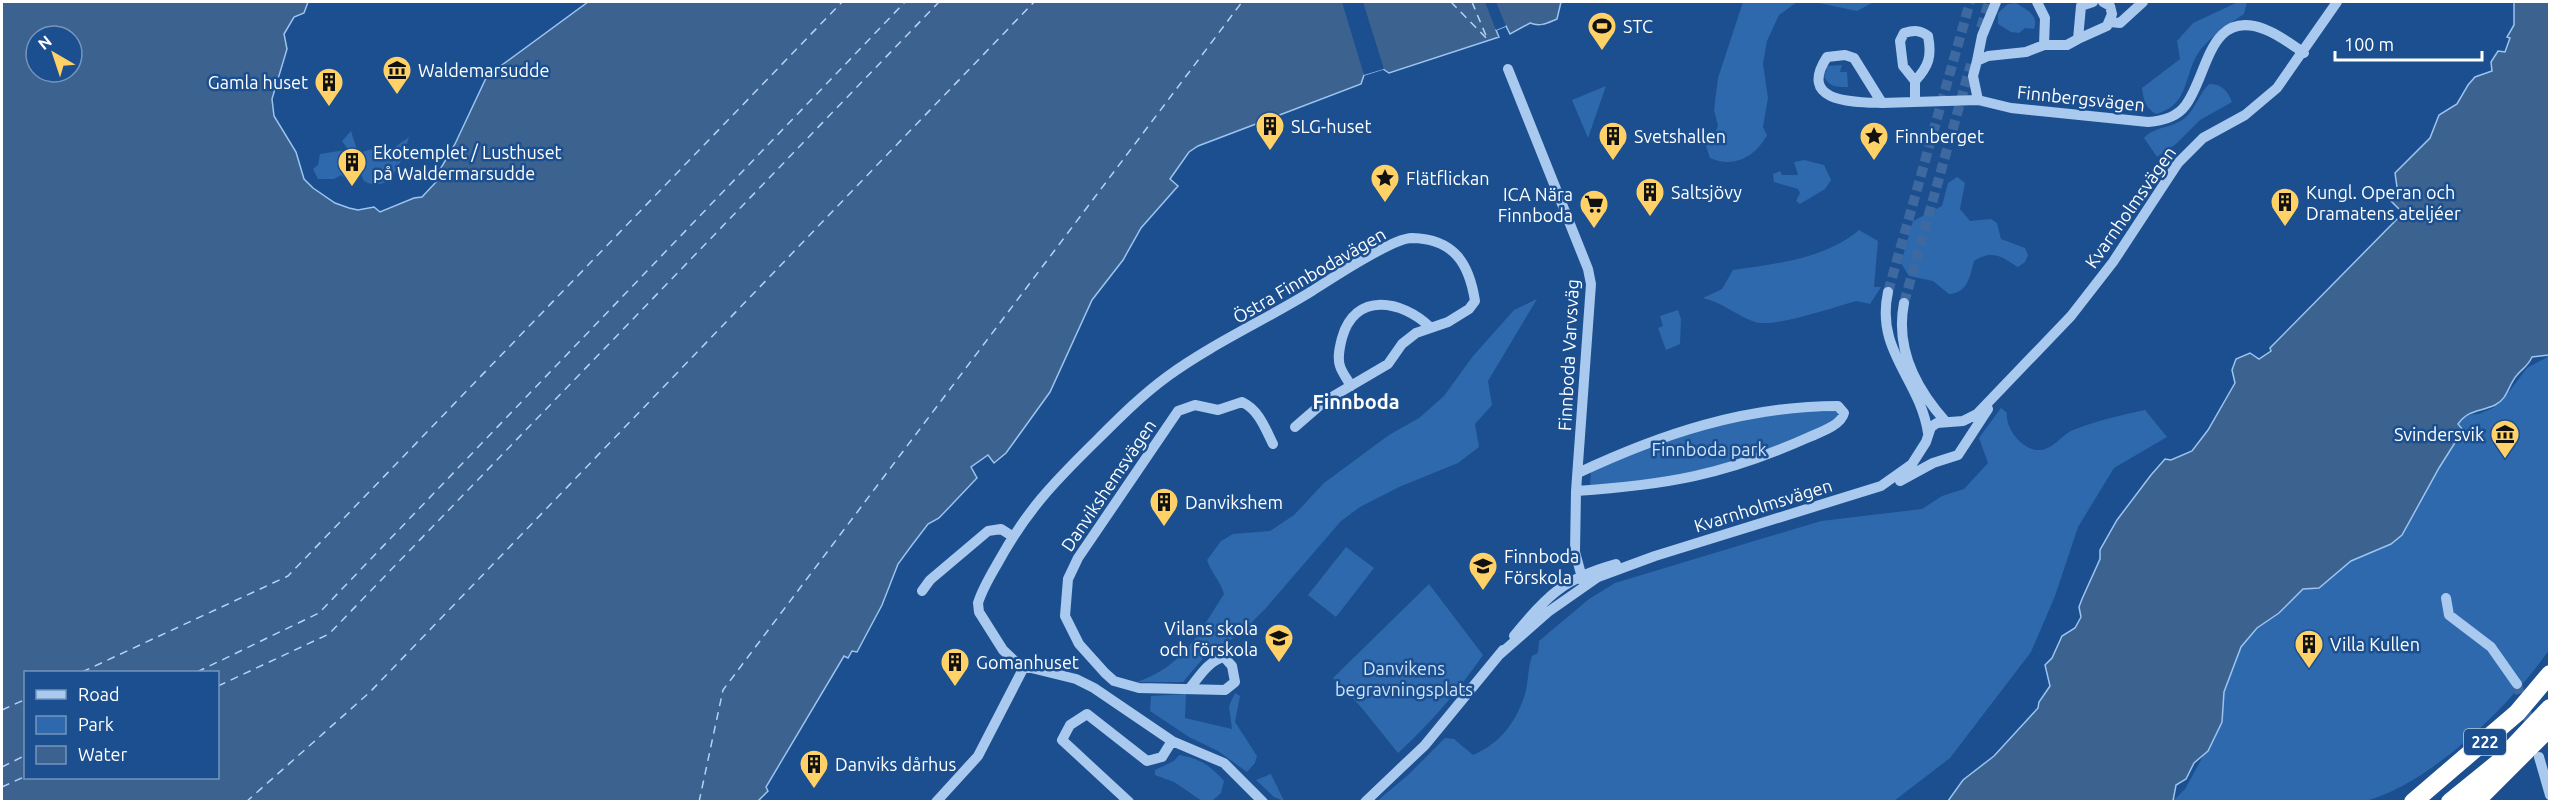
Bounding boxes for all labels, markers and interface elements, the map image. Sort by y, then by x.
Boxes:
sports icon: STC [1586,10,1618,52]
place label: STC [1623,16,1653,36]
north arrow [24,24,84,84]
scale bar [2335,24,2482,62]
text: N [34,32,55,53]
text: 100 m [2344,34,2394,54]
museum icon: Waldemarsudde [381,54,413,96]
place label: Waldemarsudde [418,60,549,80]
building icon: Gamla huset [313,66,345,108]
place label: Gamla huset [208,72,308,92]
street label: Finnbergsvägen [2016,81,2146,115]
building icon: SLG-huset [1254,110,1286,152]
place label: SLG-huset [1291,116,1372,136]
building icon: Svetshallen [1597,120,1629,162]
place icon: Finnberget [1858,120,1890,162]
place label: Svetshallen [1634,126,1726,146]
place label: Finnberget [1895,126,1984,146]
place label: Ekotemplet / Lusthuset på Waldermarsudde [373,142,562,183]
street label: Kvarnholmsvägen [2081,143,2179,271]
building icon: Ekotemplet / Lusthuset på Waldermarsudde [336,146,368,188]
place icon: Flätflickan [1369,162,1401,204]
place label: Flätflickan [1406,168,1489,188]
building icon: Saltsjövy [1634,176,1666,218]
place label: Saltsjövy [1671,182,1742,202]
place label: Kungl. Operan och Dramatens ateljéer [2306,182,2461,223]
place label: ICA Nära Finnboda [1498,184,1573,225]
building icon: Kungl. Operan och Dramatens ateljéer [2269,186,2301,228]
supermarket icon: ICA Nära Finnboda [1578,188,1610,230]
street label: Östra Finnbodavägen [1229,223,1389,327]
street label: Finnboda Varvsväg [1554,279,1582,431]
district label: Finnboda [1312,390,1400,413]
street label: Danvikshemsvägen [1057,415,1159,555]
museum icon: Svindersvik [2489,418,2521,460]
place label: Svindersvik [2394,424,2484,444]
park label: Finnboda park [1651,439,1767,459]
street label: Kvarnholmsvägen [1691,474,1835,536]
building icon: Danvikshem [1148,486,1180,528]
place label: Danvikshem [1185,492,1283,512]
place label: Finnboda Förskola [1504,546,1579,587]
school or university icon: Finnboda Förskola [1467,550,1499,592]
place label: Vilans skola och förskola [1159,618,1258,659]
school or university icon: Vilans skola och förskola [1263,622,1295,664]
building icon: Villa Kullen [2293,628,2325,670]
place label: Villa Kullen [2330,634,2420,654]
building icon: Gomanhuset [939,646,971,688]
place label: Gomanhuset [976,652,1079,672]
park label: Danvikens begravningsplats [1335,658,1473,699]
legend [24,671,219,779]
text: Road [78,684,120,704]
text: Park [78,714,114,734]
road number: 222 [2464,729,2506,755]
text: Water [78,744,128,764]
building icon: Danviks dårhus [798,748,830,790]
place label: Danviks dårhus [835,754,957,774]

